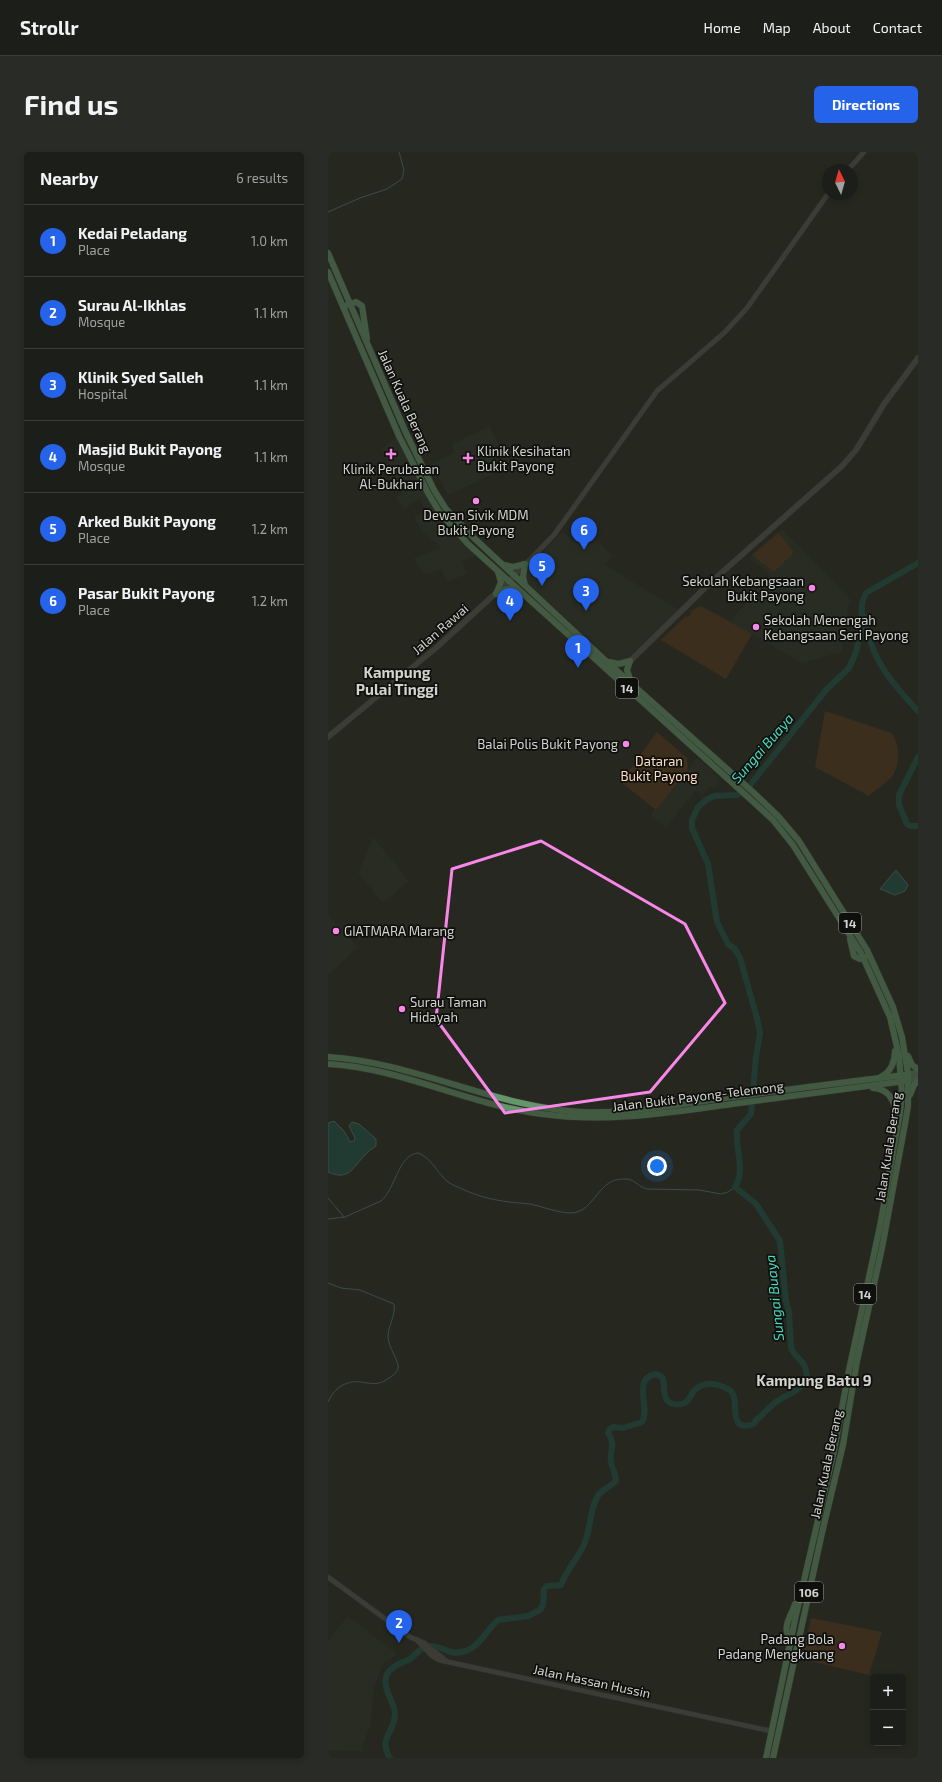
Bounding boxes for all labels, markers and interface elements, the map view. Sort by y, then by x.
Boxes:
text: Strollr [20,16,79,39]
text: Home [704,19,741,36]
text: Map [763,19,791,36]
text: About [813,19,851,36]
text: Contact [873,19,922,36]
button: Directions [814,86,918,123]
text: Find us [24,87,118,121]
north arrow [822,164,858,200]
text: Nearby [40,168,98,188]
text: 6 results [236,170,288,186]
text: Kedai Peladang [78,224,187,242]
text: 1 [50,233,56,249]
text: 1.0 km [251,233,288,249]
text: Place [78,242,110,258]
text: Surau Al-Ikhlas [78,296,186,314]
text: 2 [49,305,57,321]
text: 1.1 km [254,305,288,321]
text: Mosque [78,314,125,330]
street label: Jalan Kuala Berang [375,347,435,455]
text: Klinik Syed Salleh [78,368,204,386]
text: 3 [49,377,57,393]
text: 1.1 km [254,377,288,393]
text: Hospital [78,386,127,402]
text: Masjid Bukit Payong [78,440,222,458]
place label: Klinik Kesihatan Bukit Payong [477,443,571,474]
marker: Klinik Perubatan Al-Bukhari [385,448,397,460]
text: 4 [49,449,57,465]
text: 1.1 km [254,449,288,465]
marker: Klinik Kesihatan Bukit Payong [462,452,474,464]
text: Mosque [78,458,125,474]
place label: Klinik Perubatan Al-Bukhari [343,461,439,492]
marker: Dewan Sivik MDM Bukit Payong [471,496,481,506]
place label: Dewan Sivik MDM Bukit Payong [423,507,529,538]
text: Arked Bukit Payong [78,512,216,530]
pin: 6 [571,517,597,550]
text: 5 [49,521,57,537]
text: 1.2 km [252,521,288,537]
text: Place [78,530,110,546]
pin: 5 [529,553,555,586]
place label: Sekolah Kebangsaan Bukit Payong [682,573,804,604]
pin: 3 [573,578,599,611]
marker: Sekolah Kebangsaan Bukit Payong [807,583,817,593]
text: Pasar Bukit Payong [78,584,215,602]
pin: 4 [497,588,523,621]
text: 6 [49,593,57,609]
text: 1.2 km [252,593,288,609]
street label: Jalan Rawai [409,600,471,658]
text: Place [78,602,110,618]
place label: Sekolah Menengah Kebangsaan Seri Payong [764,612,909,643]
marker: Sekolah Menengah Kebangsaan Seri Payong [751,622,761,632]
pin: 1 [565,635,591,668]
district label: Kampung Pulai Tinggi [356,663,438,698]
road number: 14 [616,678,638,698]
water label: Sungai Buaya [727,710,797,786]
place label: Balai Polis Bukit Payong [477,736,618,752]
marker: Balai Polis Bukit Payong [621,739,631,749]
park label: Dataran Bukit Payong [621,753,697,784]
road number: 14 [839,913,861,933]
place label: GIATMARA Marang [344,923,454,939]
marker: GIATMARA Marang [331,926,341,936]
place label: Surau Taman Hidayah [410,994,487,1025]
marker: Surau Taman Hidayah [397,1004,407,1014]
street label: Jalan Bukit Payong-Telemong [611,1078,785,1114]
street label: Jalan Kuala Berang [871,1091,905,1203]
your location [647,1156,667,1176]
water label: Sungai Buaya [761,1254,787,1342]
road number: 14 [854,1284,876,1304]
district label: Kampung Batu 9 [756,1371,872,1389]
street label: Jalan Kuala Berang [807,1408,845,1520]
road number: 106 [795,1582,823,1602]
pin: 2 [386,1610,412,1643]
place label: Padang Bola Padang Mengkuang [718,1631,834,1662]
marker: Padang Bola Padang Mengkuang [837,1641,847,1651]
street label: Jalan Hassan Hussin [532,1661,652,1701]
map controls [870,1674,906,1746]
button: + [870,1674,906,1710]
button: − [870,1710,906,1746]

